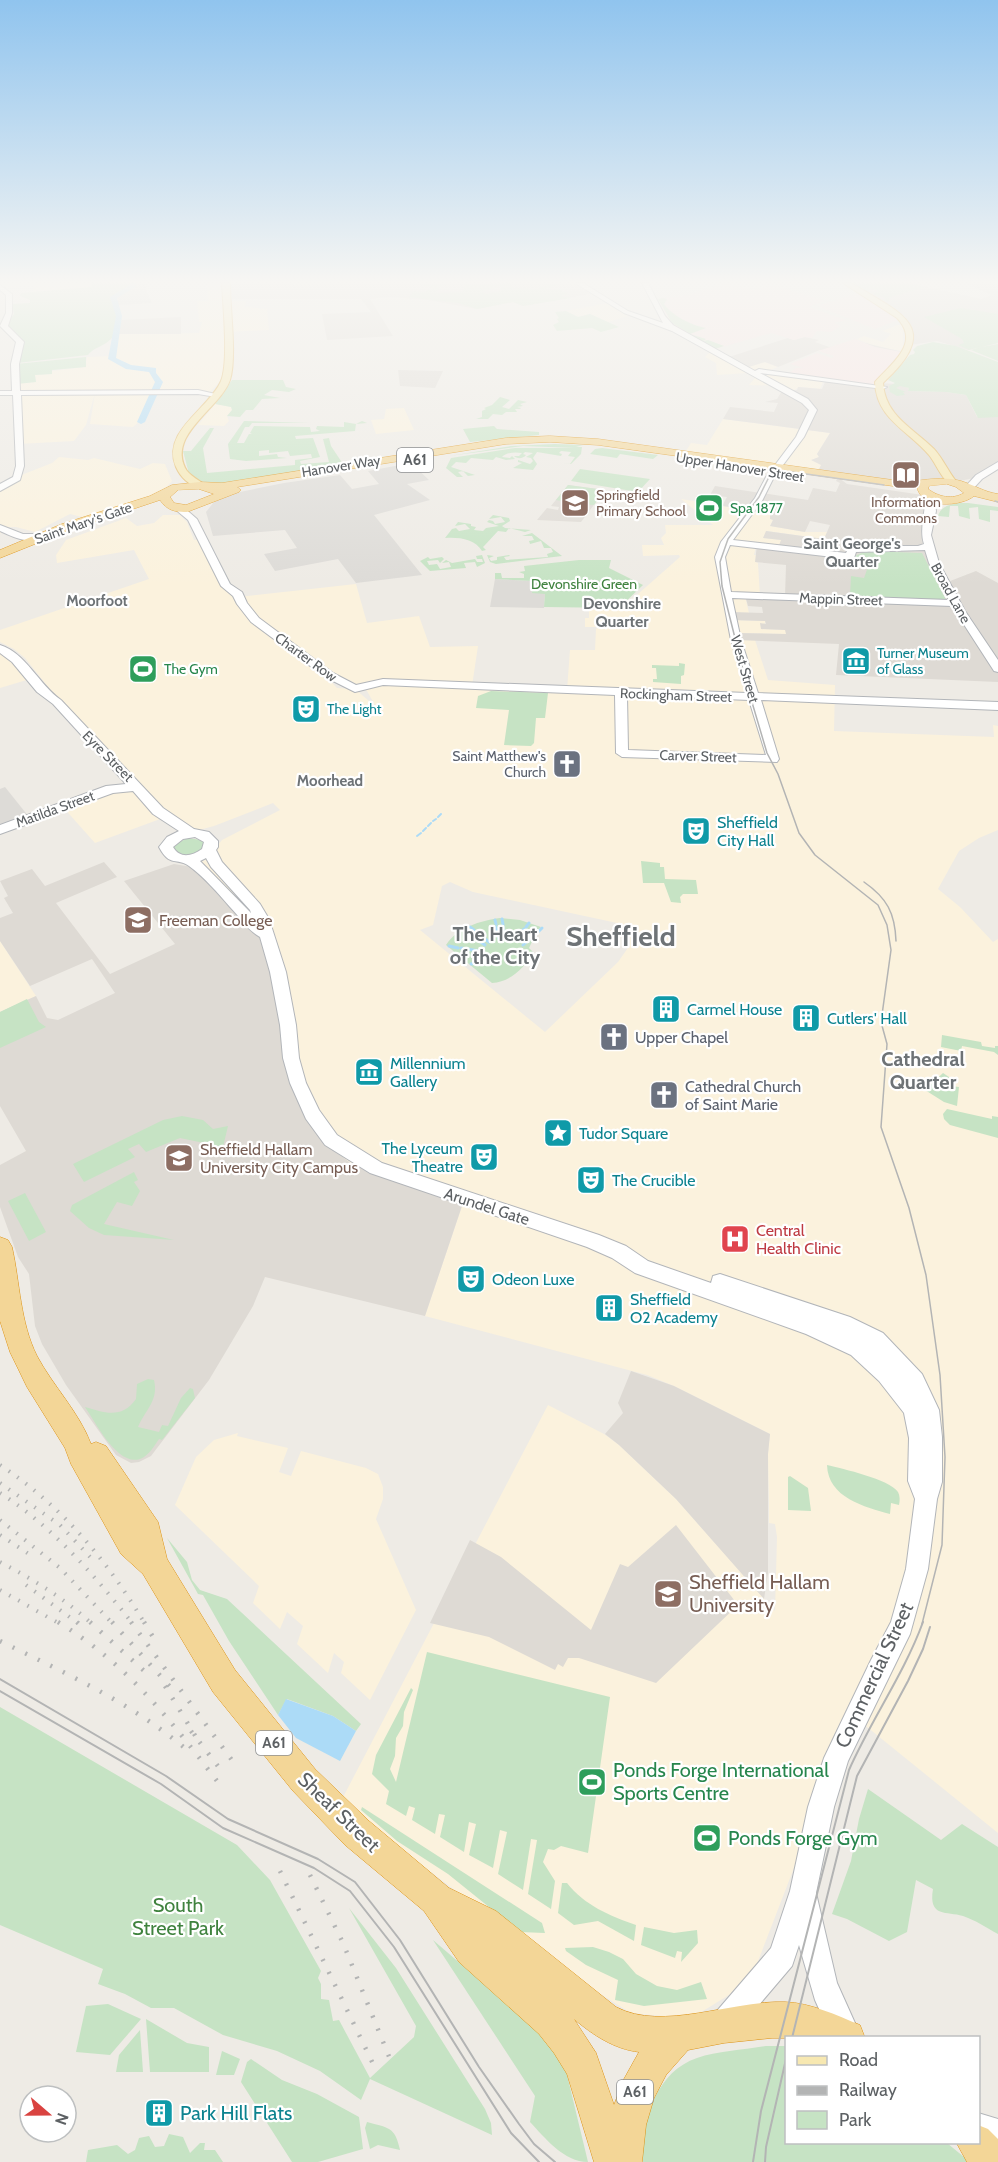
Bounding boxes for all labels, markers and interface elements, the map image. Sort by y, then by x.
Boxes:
road number: A61 [397,448,433,472]
street label: Upper Hanover Street [675,448,806,486]
street label: Hanover Way [300,451,382,481]
library icon: Information Commons [890,459,922,491]
place label: Springfield Primary School [596,486,686,520]
school or university icon: Springfield Primary School [559,487,591,519]
sports icon: Spa 1877 [693,492,725,524]
place label: Information Commons [871,493,941,527]
street label: Saint Mary's Gate [32,498,134,548]
place label: Spa 1877 [730,499,783,517]
district label: Saint George's Quarter [803,534,901,571]
street label: Broad Lane [927,560,975,626]
park label: Devonshire Green [531,575,637,593]
street label: Mappin Street [799,589,883,609]
district label: Moorfoot [66,592,128,610]
district label: Devonshire Quarter [583,594,661,631]
street label: Charter Row [271,628,341,686]
street label: West Street [727,633,763,705]
place label: Turner Museum of Glass [877,644,969,678]
museum icon: Turner Museum of Glass [840,645,872,677]
sports icon: The Gym [127,653,159,685]
place label: The Gym [164,660,218,678]
street label: Rockingham Street [620,684,733,706]
theatre icon: The Light [290,693,322,725]
place label: The Light [327,700,382,718]
street label: Eyre Street [79,727,138,786]
street label: Carver Street [659,746,737,766]
place label: Saint Matthew's Church [452,747,546,781]
church icon: Saint Matthew's Church [551,748,583,780]
district label: Moorhead [297,772,363,790]
street label: Matilda Street [13,786,97,832]
place label: Sheffield City Hall [717,813,778,850]
theatre icon: Sheffield City Hall [680,815,712,847]
school or university icon: Freeman College [122,904,154,936]
place label: Freeman College [159,911,272,930]
district label: Sheffield [566,919,676,953]
district label: The Heart of the City [450,922,540,969]
building icon: Carmel House [650,993,682,1025]
place label: Carmel House [687,1000,782,1019]
building icon: Cutlers' Hall [790,1002,822,1034]
place label: Cutlers' Hall [827,1009,907,1028]
church icon: Upper Chapel [598,1021,630,1053]
place label: Upper Chapel [635,1028,728,1047]
district label: Cathedral Quarter [881,1047,965,1094]
place label: Millennium Gallery [390,1054,466,1091]
museum icon: Millennium Gallery [353,1056,385,1088]
place label: Cathedral Church of Saint Marie [685,1077,801,1114]
church icon: Cathedral Church of Saint Marie [648,1079,680,1111]
place icon: Tudor Square [542,1117,574,1149]
place label: Tudor Square [579,1124,668,1143]
place label: The Lyceum Theatre [382,1139,463,1176]
place label: Sheffield Hallam University City Campus [200,1140,358,1177]
theatre icon: The Lyceum Theatre [468,1141,500,1173]
school or university icon: Sheffield Hallam University City Campus [163,1142,195,1174]
theatre icon: The Crucible [575,1164,607,1196]
place label: The Crucible [612,1171,696,1190]
street label: Arundel Gate [442,1184,532,1229]
place label: Central Health Clinic [756,1221,841,1258]
hospital icon: Central Health Clinic [719,1223,751,1255]
theatre icon: Odeon Luxe [455,1263,487,1295]
place label: Odeon Luxe [492,1270,574,1289]
place label: Sheffield O2 Academy [630,1290,718,1327]
building icon: Sheffield O2 Academy [593,1292,625,1324]
place label: Sheffield Hallam University [689,1570,830,1617]
school or university icon: Sheffield Hallam University [652,1578,684,1610]
street label: Commercial Street [830,1598,918,1752]
road number: A61 [256,1731,292,1755]
place label: Ponds Forge International Sports Centre [613,1758,829,1805]
sports icon: Ponds Forge International Sports Centre [576,1766,608,1798]
street label: Sheaf Street [293,1767,385,1857]
sports icon: Ponds Forge Gym [691,1822,723,1854]
place label: Ponds Forge Gym [728,1826,878,1850]
park label: South Street Park [132,1893,224,1940]
legend [785,2036,980,2144]
text: Road [839,2049,878,2071]
text: Railway [839,2079,897,2101]
road number: A61 [617,2080,653,2104]
north arrow [18,2084,78,2144]
building icon: Park Hill Flats [143,2097,175,2129]
place label: Park Hill Flats [180,2101,292,2125]
text: Park [839,2109,872,2131]
text: N [51,2110,72,2128]

